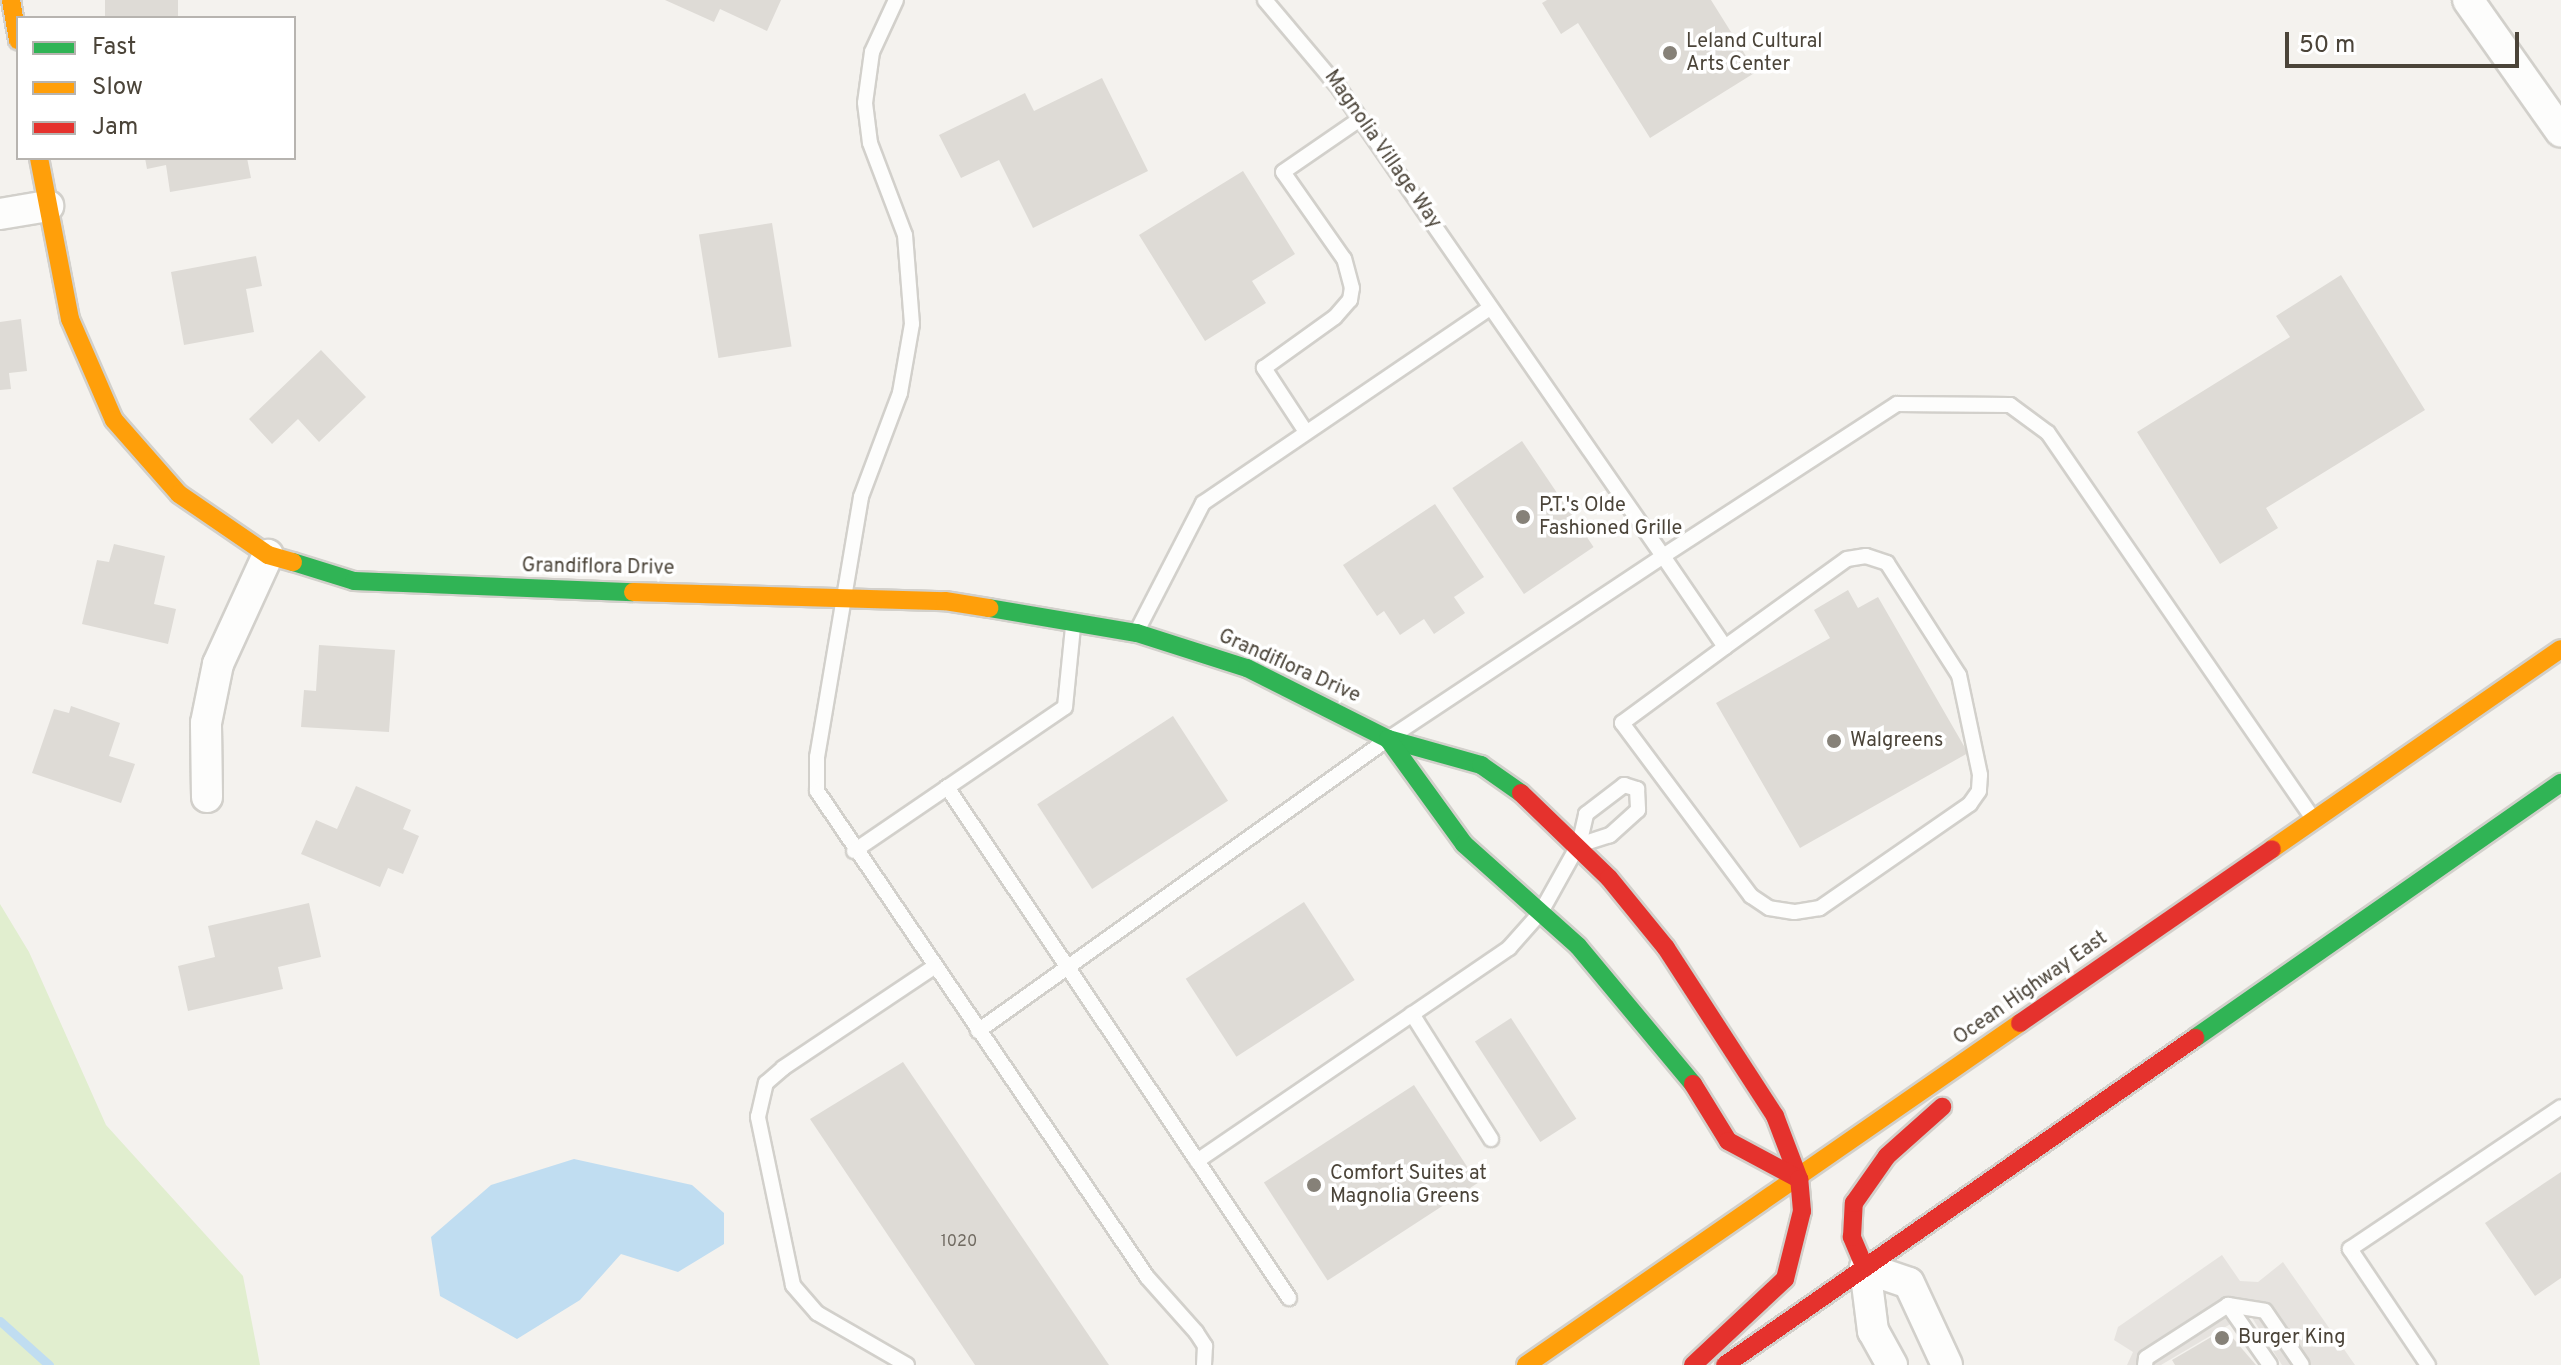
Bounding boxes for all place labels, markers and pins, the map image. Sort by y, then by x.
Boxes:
place label: Leland Cultural Arts Center [1686,30,1822,77]
marker: Leland Cultural Arts Center [1661,44,1679,62]
place label: P.T.'s Olde Fashioned Grille [1539,494,1682,541]
marker: P.T.'s Olde Fashioned Grille [1514,508,1532,526]
place label: Walgreens [1850,729,1943,753]
marker: Walgreens [1825,732,1843,750]
place label: Comfort Suites at Magnolia Greens [1330,1162,1487,1209]
marker: Comfort Suites at Magnolia Greens [1305,1176,1323,1194]
place label: Burger King [2238,1326,2345,1350]
marker: Burger King [2213,1329,2231,1347]

